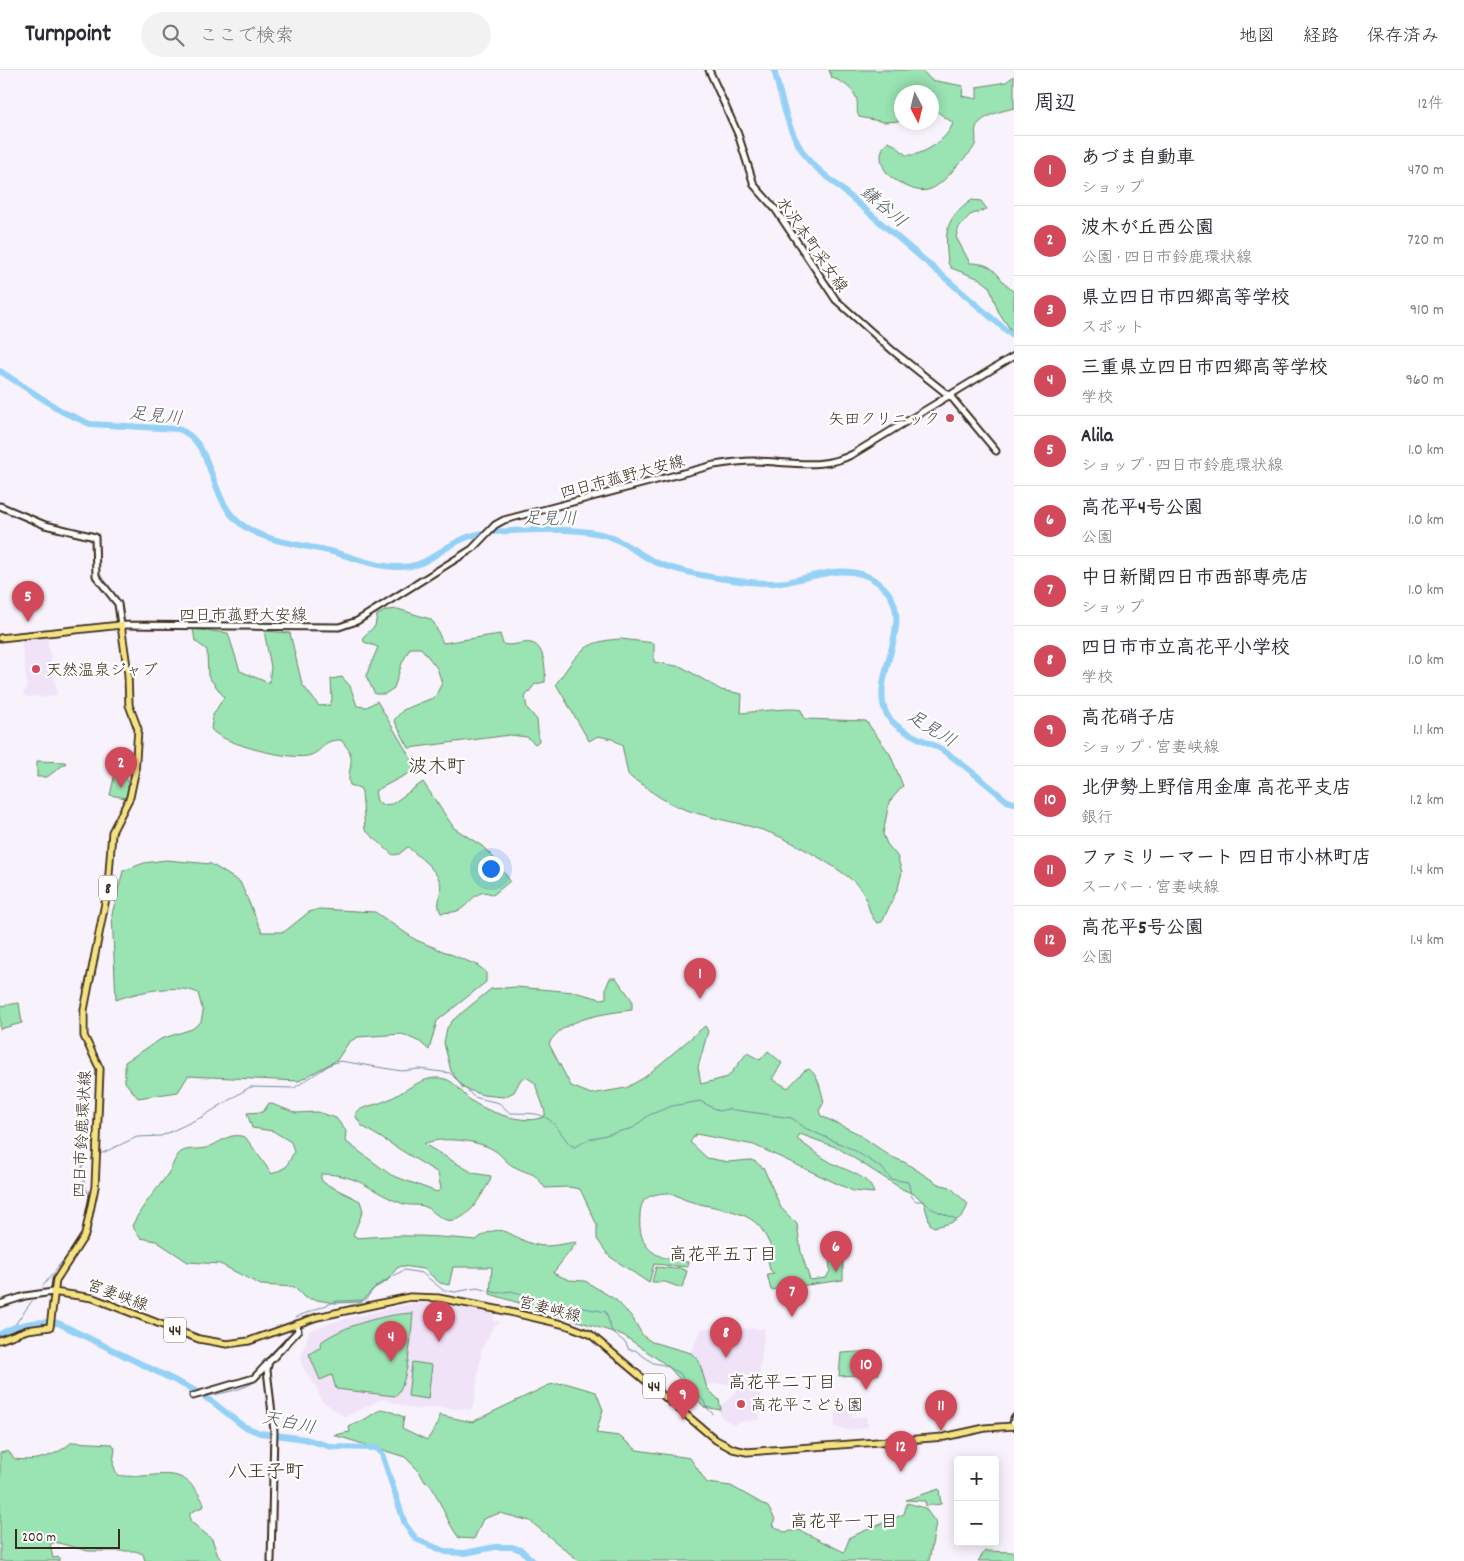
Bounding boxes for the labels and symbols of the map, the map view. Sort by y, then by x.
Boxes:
north arrow [894,85,939,130]
water label: 鎌谷川 [854,181,911,235]
street label: 水沢本町采女線 [769,193,852,298]
water label: 足見川 [128,402,184,433]
place label: 矢田クリニック [828,409,940,432]
marker: 矢田クリニック [944,412,956,424]
street label: 四日市菰野大安線 [558,451,687,506]
water label: 足見川 [523,508,577,533]
pin: 5 [12,581,44,622]
street label: 四日市菰野大安線 [179,605,307,628]
place label: 天然温泉ジャブ [46,660,158,683]
marker: 天然温泉ジャブ [30,663,42,675]
water label: 足見川 [901,705,960,755]
pin: 2 [105,747,137,788]
district label: 波木町 [408,755,466,782]
your location [478,856,504,882]
road number: 8 [99,876,117,900]
pin: 1 [684,958,716,999]
street label: 四日市鈴鹿環状線 [69,1070,98,1199]
pin: 6 [820,1231,852,1272]
district label: 高花平五丁目 [669,1244,777,1269]
street label: 宮妻峡線 [83,1275,151,1318]
pin: 7 [776,1276,808,1317]
street label: 宮妻峡線 [516,1292,583,1329]
pin: 3 [423,1301,455,1342]
pin: 8 [710,1317,742,1358]
road number: 44 [164,1318,186,1342]
pin: 4 [375,1321,407,1362]
pin: 10 [850,1349,882,1390]
district label: 高花平二丁目 [728,1372,836,1397]
road number: 44 [643,1374,665,1398]
pin: 9 [667,1379,699,1420]
pin: 11 [925,1390,957,1431]
place label: 高花平こども園 [751,1395,863,1418]
marker: 高花平こども園 [735,1398,747,1410]
water label: 天白川 [259,1407,317,1442]
pin: 12 [885,1431,917,1472]
district label: 八王子町 [228,1460,304,1487]
district label: 高花平一丁目 [790,1511,898,1536]
scale bar [15,1526,120,1549]

